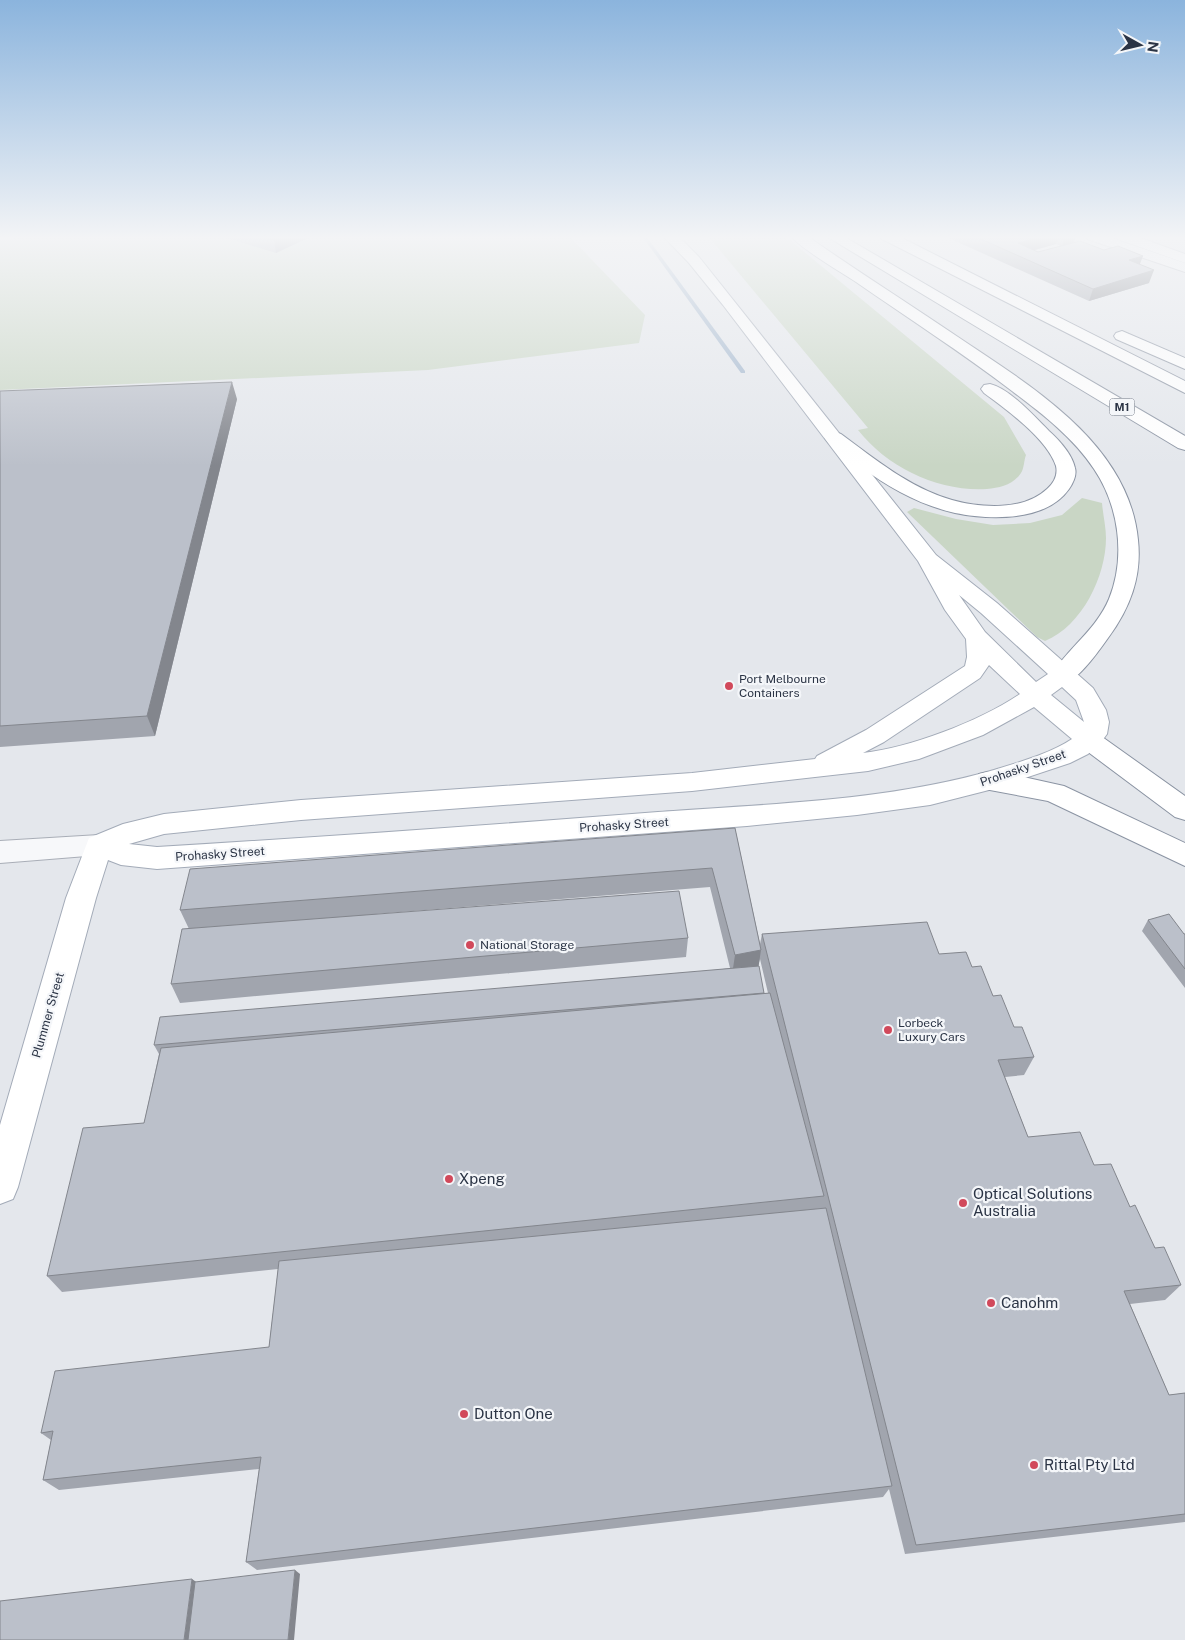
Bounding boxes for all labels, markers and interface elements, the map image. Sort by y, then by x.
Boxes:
north arrow [1115,20,1165,70]
text: N [1144,40,1162,53]
road number: M1 [1110,398,1134,416]
place label: Port Melbourne Containers [739,672,826,700]
marker: Port Melbourne Containers [723,680,735,692]
street label: Prohasky Street [978,747,1068,789]
street label: Prohasky Street [579,815,670,835]
street label: Prohasky Street [175,844,266,864]
place label: National Storage [480,938,574,952]
marker: National Storage [464,939,476,951]
street label: Plummer Street [29,970,67,1059]
place label: Lorbeck Luxury Cars [898,1016,965,1044]
marker: Lorbeck Luxury Cars [882,1024,894,1036]
place label: Xpeng [459,1170,505,1187]
marker: Xpeng [443,1173,455,1185]
place label: Optical Solutions Australia [973,1185,1092,1219]
marker: Optical Solutions Australia [957,1197,969,1209]
place label: Canohm [1001,1294,1058,1311]
marker: Canohm [985,1297,997,1309]
place label: Dutton One [474,1405,553,1422]
marker: Dutton One [458,1408,470,1420]
place label: Rittal Pty Ltd [1044,1456,1135,1473]
marker: Rittal Pty Ltd [1028,1459,1040,1471]

